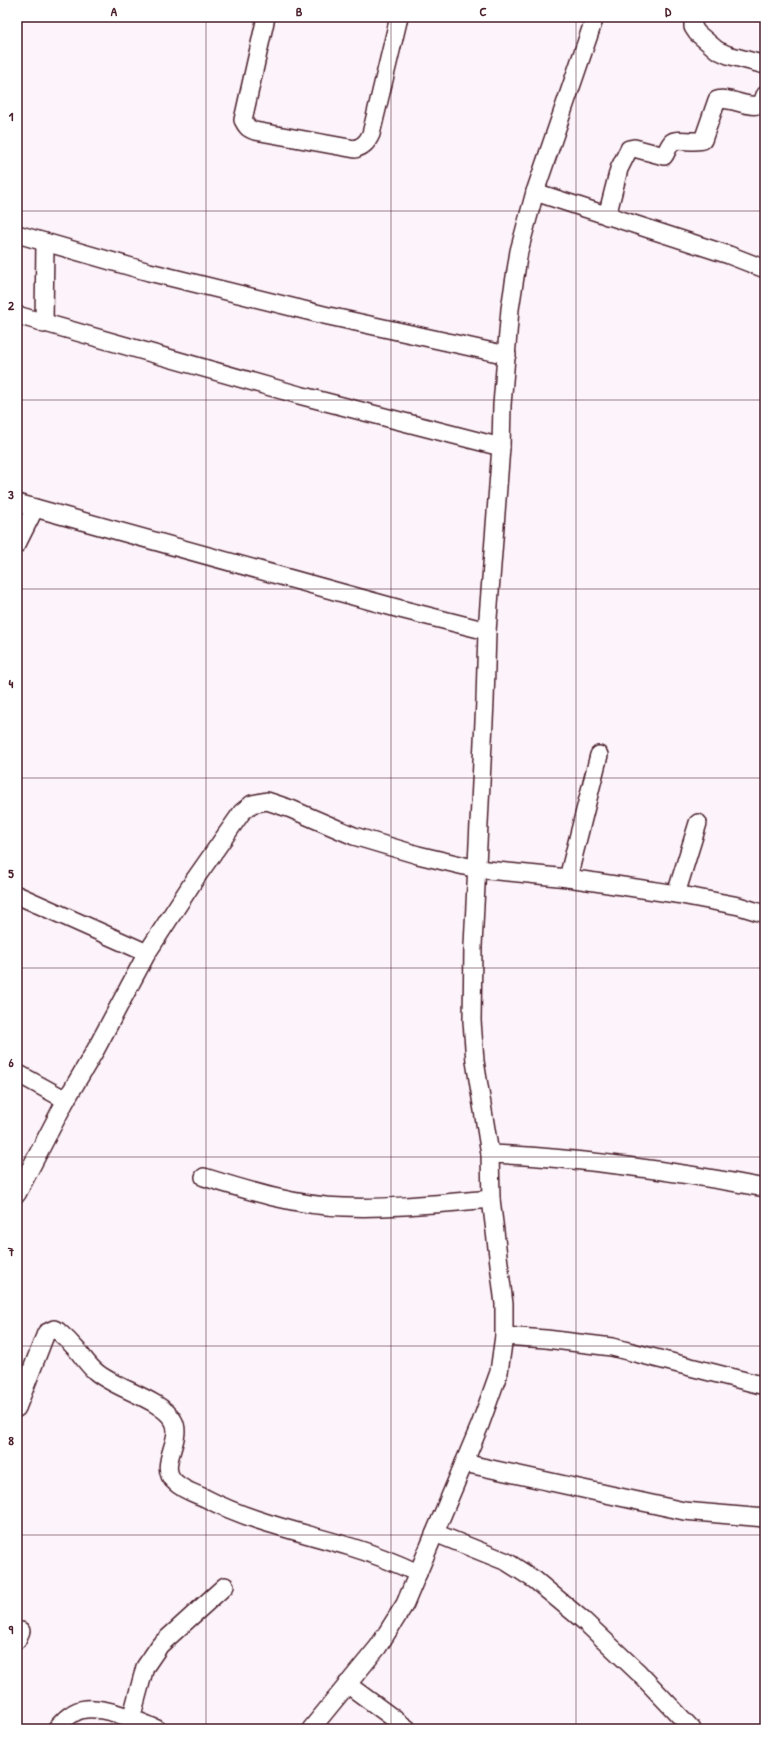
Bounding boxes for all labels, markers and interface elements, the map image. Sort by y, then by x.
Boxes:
text: A [111,2,118,20]
text: B [296,2,303,20]
text: C [479,2,487,20]
text: D [665,2,672,20]
text: 1 [9,107,14,125]
text: 2 [8,296,15,314]
text: 3 [8,485,14,503]
text: 4 [9,674,14,692]
text: 5 [8,864,14,882]
text: 6 [8,1053,14,1071]
text: 7 [7,1242,15,1260]
text: 8 [8,1431,14,1449]
text: 9 [9,1620,14,1638]

